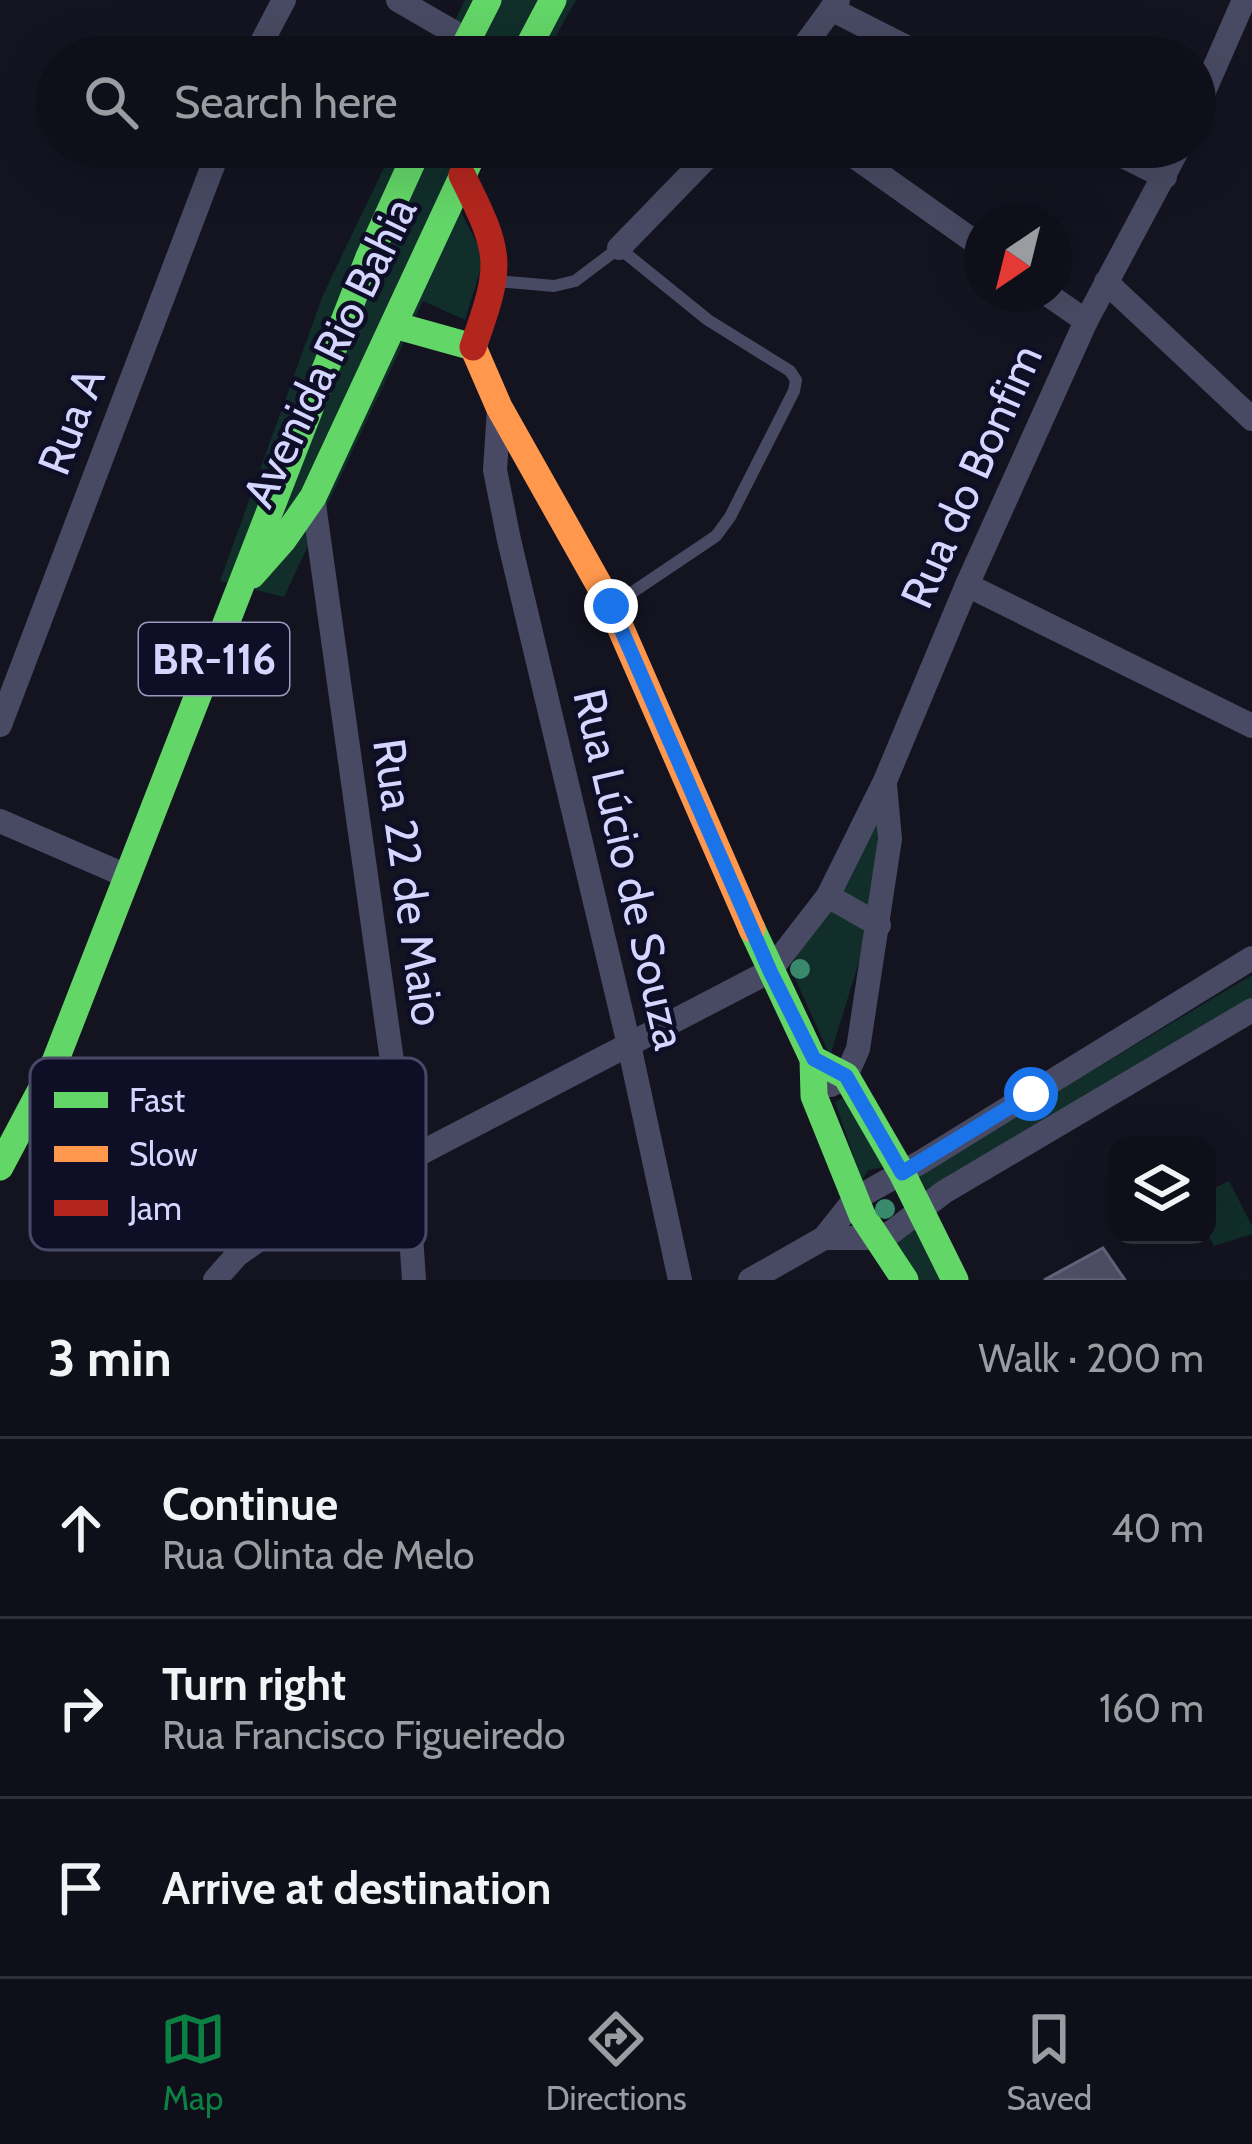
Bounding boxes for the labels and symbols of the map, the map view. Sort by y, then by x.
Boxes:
street label: Avenida Rio Bahia [231,188,427,516]
north arrow [964,204,1072,312]
street label: Rua do Bonfim [889,336,1053,616]
street label: Rua A [26,360,116,482]
route end [584,579,638,633]
road number: BR-116 [139,623,289,695]
street label: Rua Lúcio de Souza [562,684,698,1055]
street label: Rua 22 de Maio [362,735,456,1029]
legend [30,1058,426,1250]
route start [1004,1067,1058,1121]
text: Fast [129,1080,185,1120]
text: Slow [129,1134,198,1174]
text: Jam [128,1188,182,1228]

